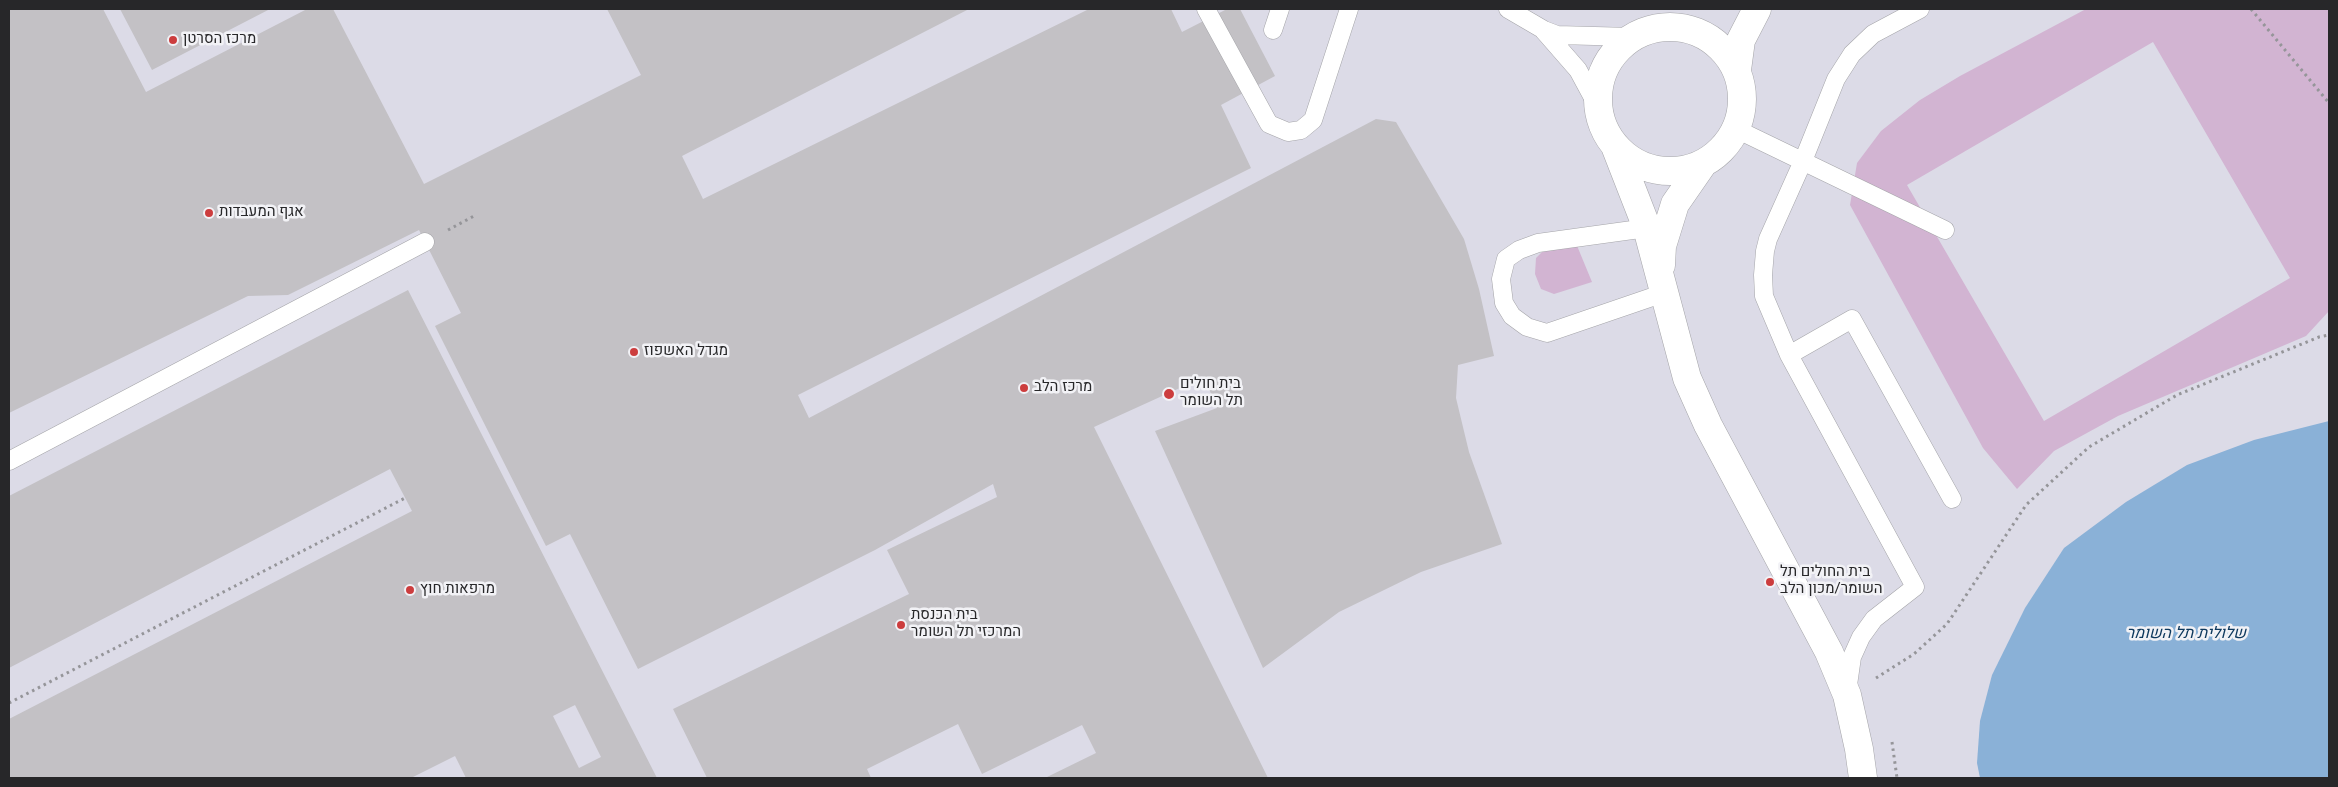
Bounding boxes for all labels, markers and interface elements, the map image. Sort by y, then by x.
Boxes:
place label: מרכז הסרטן [183,31,256,49]
marker: מרכז הסרטן [167,34,179,46]
place label: אגף המעבדות [219,204,304,222]
marker: אגף המעבדות [203,207,215,219]
place label: מגדל האשפוז [644,343,728,361]
marker: מגדל האשפוז [628,346,640,358]
place label: בית חולים תל השומר [1180,376,1243,411]
place label: מרכז הלב [1034,379,1092,397]
marker: מרכז הלב [1018,382,1030,394]
marker: בית חולים תל השומר [1162,387,1176,401]
place label: בית החולים תל השומר/מכון הלב [1780,564,1883,599]
marker: בית החולים תל השומר/מכון הלב [1764,576,1776,588]
place label: מרפאות חוץ [420,581,495,599]
marker: מרפאות חוץ [404,584,416,596]
place label: בית הכנסת המרכזי תל השומר [911,607,1021,642]
marker: בית הכנסת המרכזי תל השומר [895,619,907,631]
water label: שלולית תל השומר [2126,625,2246,645]

